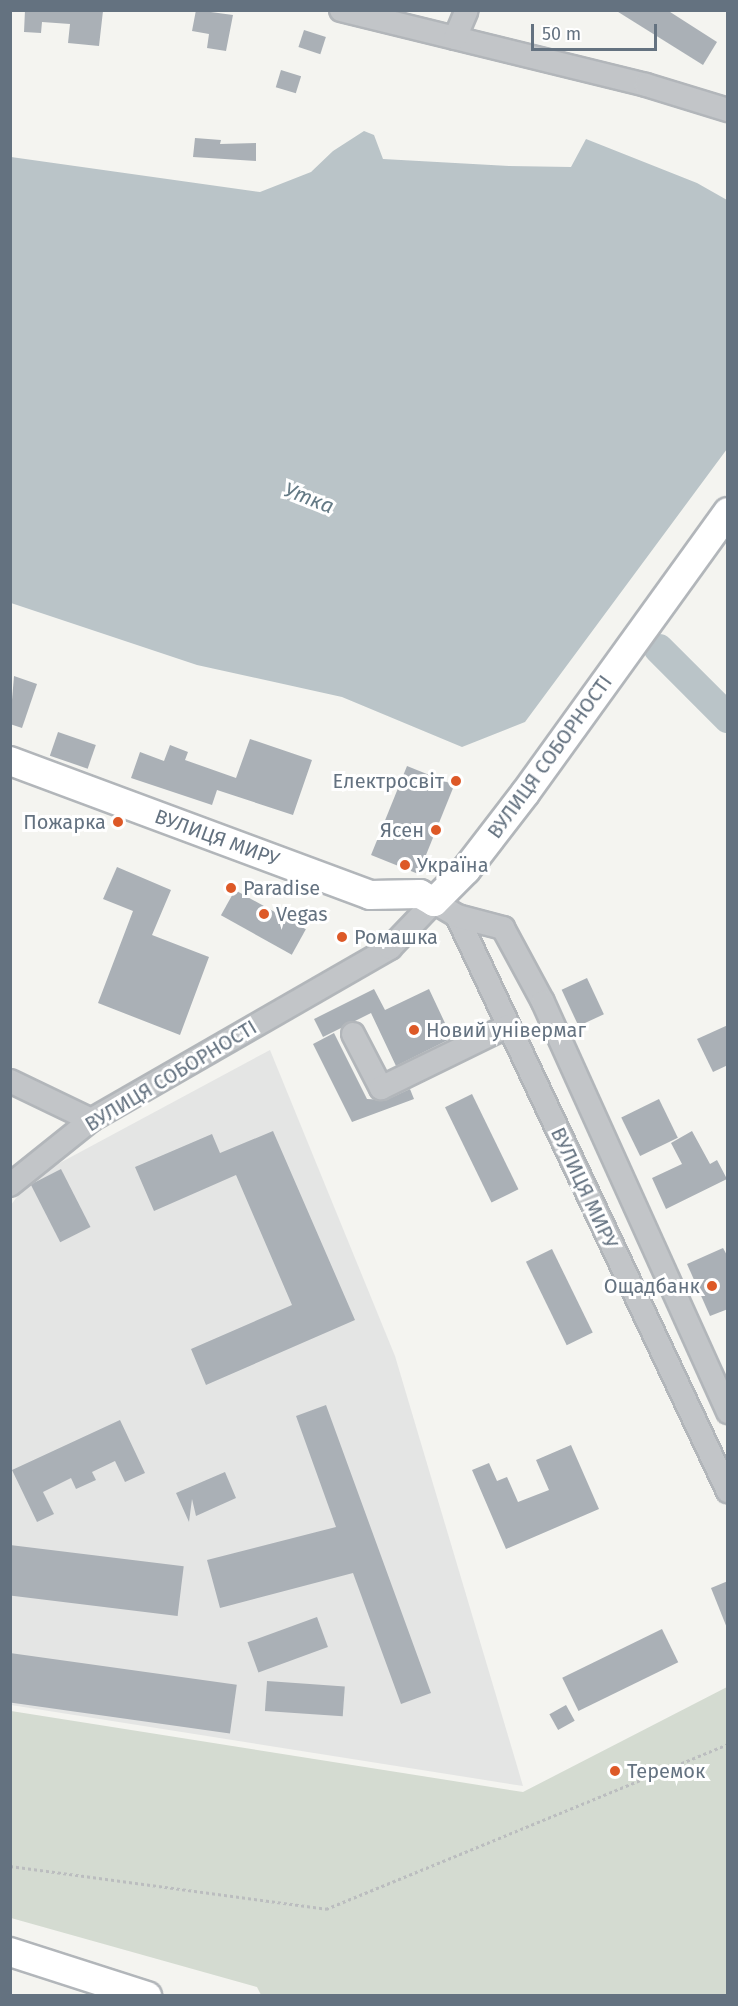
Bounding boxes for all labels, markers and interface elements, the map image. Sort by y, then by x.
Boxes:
scale bar [534,12,660,50]
text: 50 m [542,23,581,45]
water label: Утка [281,477,337,519]
street label: ВУЛИЦЯ СОБОРНОСТІ [483,671,617,843]
place label: Електросвіт [332,769,444,793]
marker: Електросвіт [449,774,463,788]
street label: ВУЛИЦЯ МИРУ [151,804,283,872]
place label: Пожарка [23,810,106,834]
marker: Пожарка [111,815,125,829]
place label: Ясен [380,818,424,842]
marker: Ясен [429,823,443,837]
place label: Україна [417,853,489,877]
marker: Україна [398,858,412,872]
place label: Paradise [243,876,320,900]
marker: Paradise [224,881,238,895]
place label: Vegas [276,902,328,926]
marker: Vegas [257,907,271,921]
place label: Ромашка [354,925,438,949]
marker: Ромашка [335,930,349,944]
street label: ВУЛИЦЯ СОБОРНОСТІ [81,1015,261,1137]
place label: Новий універмаг [426,1018,586,1042]
marker: Новий універмаг [407,1023,421,1037]
street label: ВУЛИЦЯ МИРУ [545,1124,623,1252]
place label: Ощадбанк [604,1274,700,1298]
marker: Ощадбанк [705,1279,719,1293]
place label: Теремок [627,1759,705,1783]
marker: Теремок [608,1764,622,1778]

